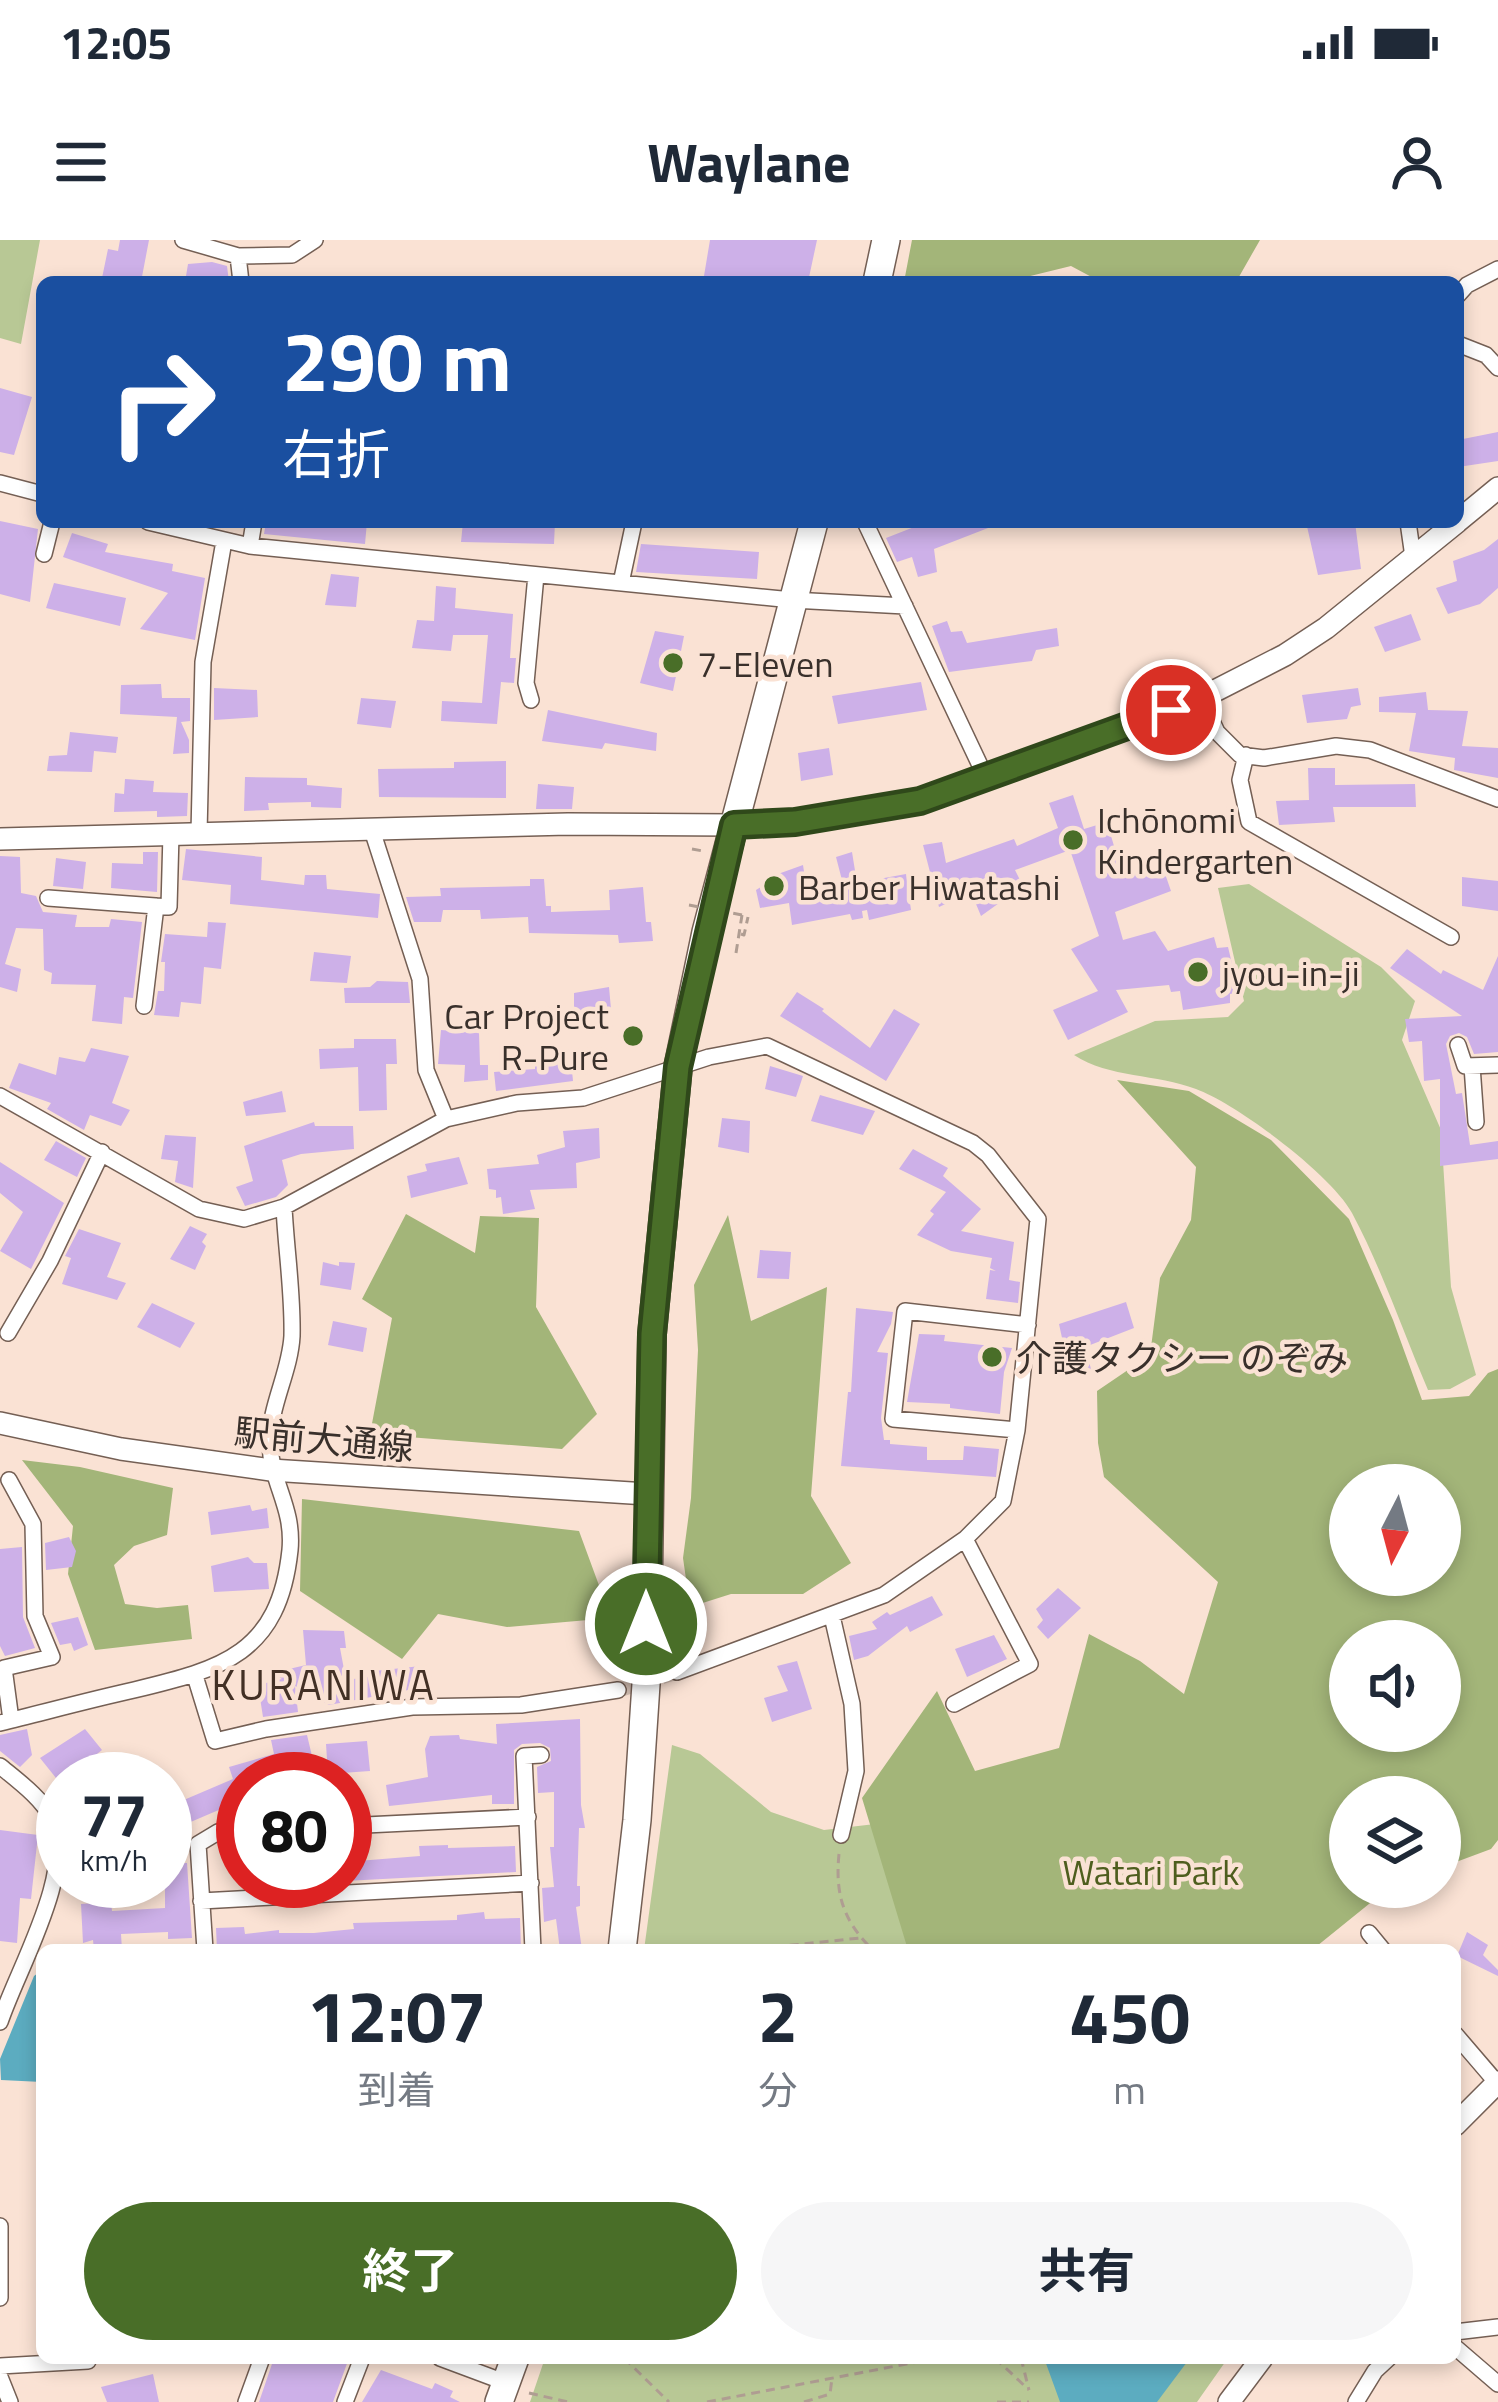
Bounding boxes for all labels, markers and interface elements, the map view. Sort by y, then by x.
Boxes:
text: 12:05 [60,8,172,76]
text: Waylane [647,121,851,203]
icon: menu [48,129,114,195]
icon: person [1384,129,1450,195]
text: 290 m [282,296,512,424]
icon: right [84,324,240,480]
text: 右折 [282,413,390,495]
place label: 7-Eleven [697,636,834,691]
marker: 7-Eleven [660,650,686,676]
pin [1120,659,1222,761]
icon: arrive [1138,677,1204,743]
place label: Ichōnomi Kindergarten [1097,792,1293,888]
marker: Ichōnomi Kindergarten [1060,827,1086,853]
place label: Barber Hiwatashi [798,859,1060,914]
marker: Barber Hiwatashi [761,873,787,899]
place label: jyou-in-ji [1220,945,1360,1000]
marker: jyou-in-ji [1185,959,1211,985]
place label: Car Project R-Pure [444,988,609,1084]
marker: Car Project R-Pure [620,1023,646,1049]
place label: 介護タクシー のぞみ [1016,1330,1348,1385]
marker: 介護タクシー のぞみ [979,1344,1005,1370]
street label: 駅前大通線 [232,1404,416,1474]
north arrow [1329,1464,1461,1596]
map controls [1329,1464,1461,1908]
position arrow [583,1561,709,1687]
button: sound [1329,1620,1461,1752]
district label: KURANIWA [211,1652,437,1716]
speed limit sign: 80 [216,1752,372,1908]
text: 77 [80,1769,148,1860]
button: layers [1329,1776,1461,1908]
text: km/h [80,1837,148,1883]
park label: Watari Park [1062,1844,1240,1899]
text: 12:07 [307,1960,487,2070]
text: 2 [758,1960,798,2070]
text: 450 [1069,1961,1190,2071]
text: 到着 [358,2060,436,2119]
text: 分 [758,2060,797,2119]
text: m [1113,2060,1146,2119]
button: 終了 [84,2202,737,2340]
button: 共有 [761,2202,1413,2340]

